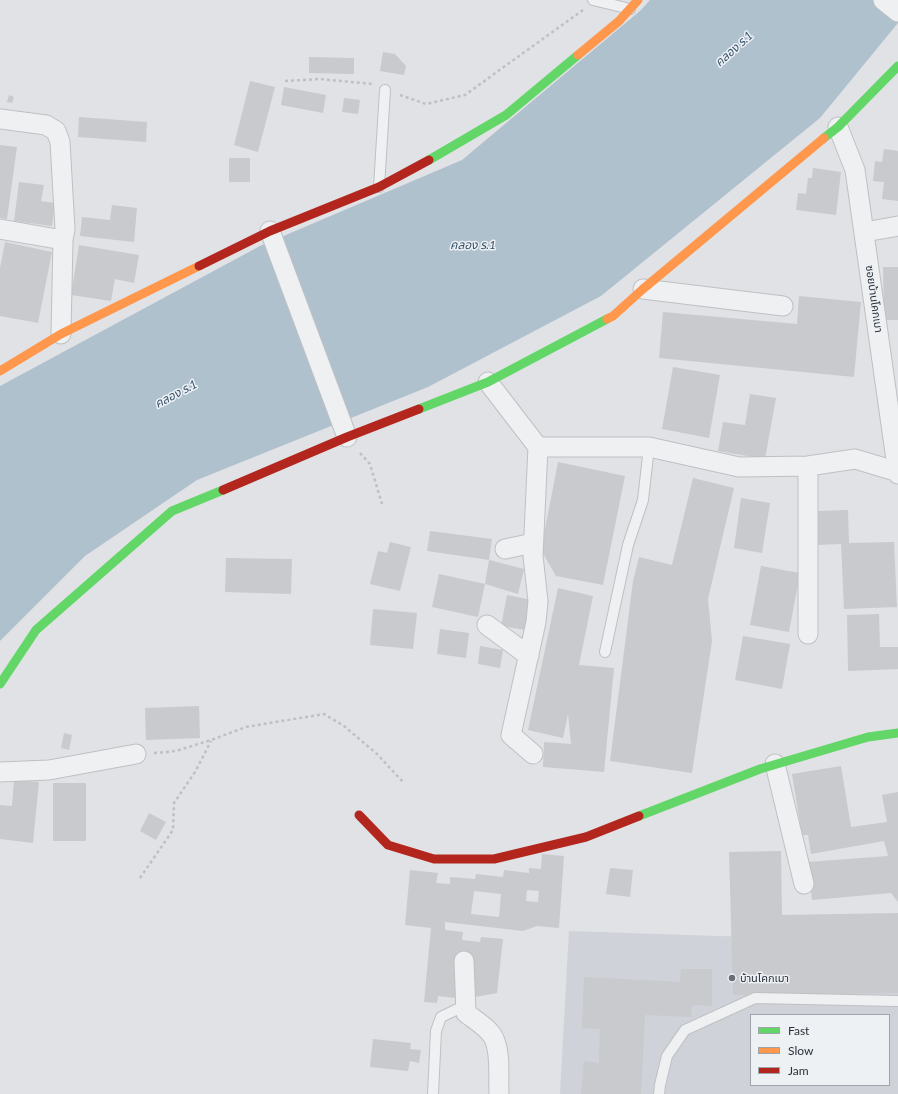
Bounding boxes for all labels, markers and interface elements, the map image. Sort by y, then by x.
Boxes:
water label: คลอง ร.1 [712,28,756,70]
water label: คลอง ร.1 [450,238,496,252]
street label: ซอยบ้านโคกเมา [863,264,885,334]
water label: คลอง ร.1 [152,377,200,411]
place label: บ้านโคกเมา [740,971,789,985]
marker: บ้านโคกเมา [727,973,737,983]
legend [750,1014,890,1086]
text: Fast [788,1023,809,1038]
text: Slow [788,1043,813,1058]
text: Jam [788,1063,809,1078]

